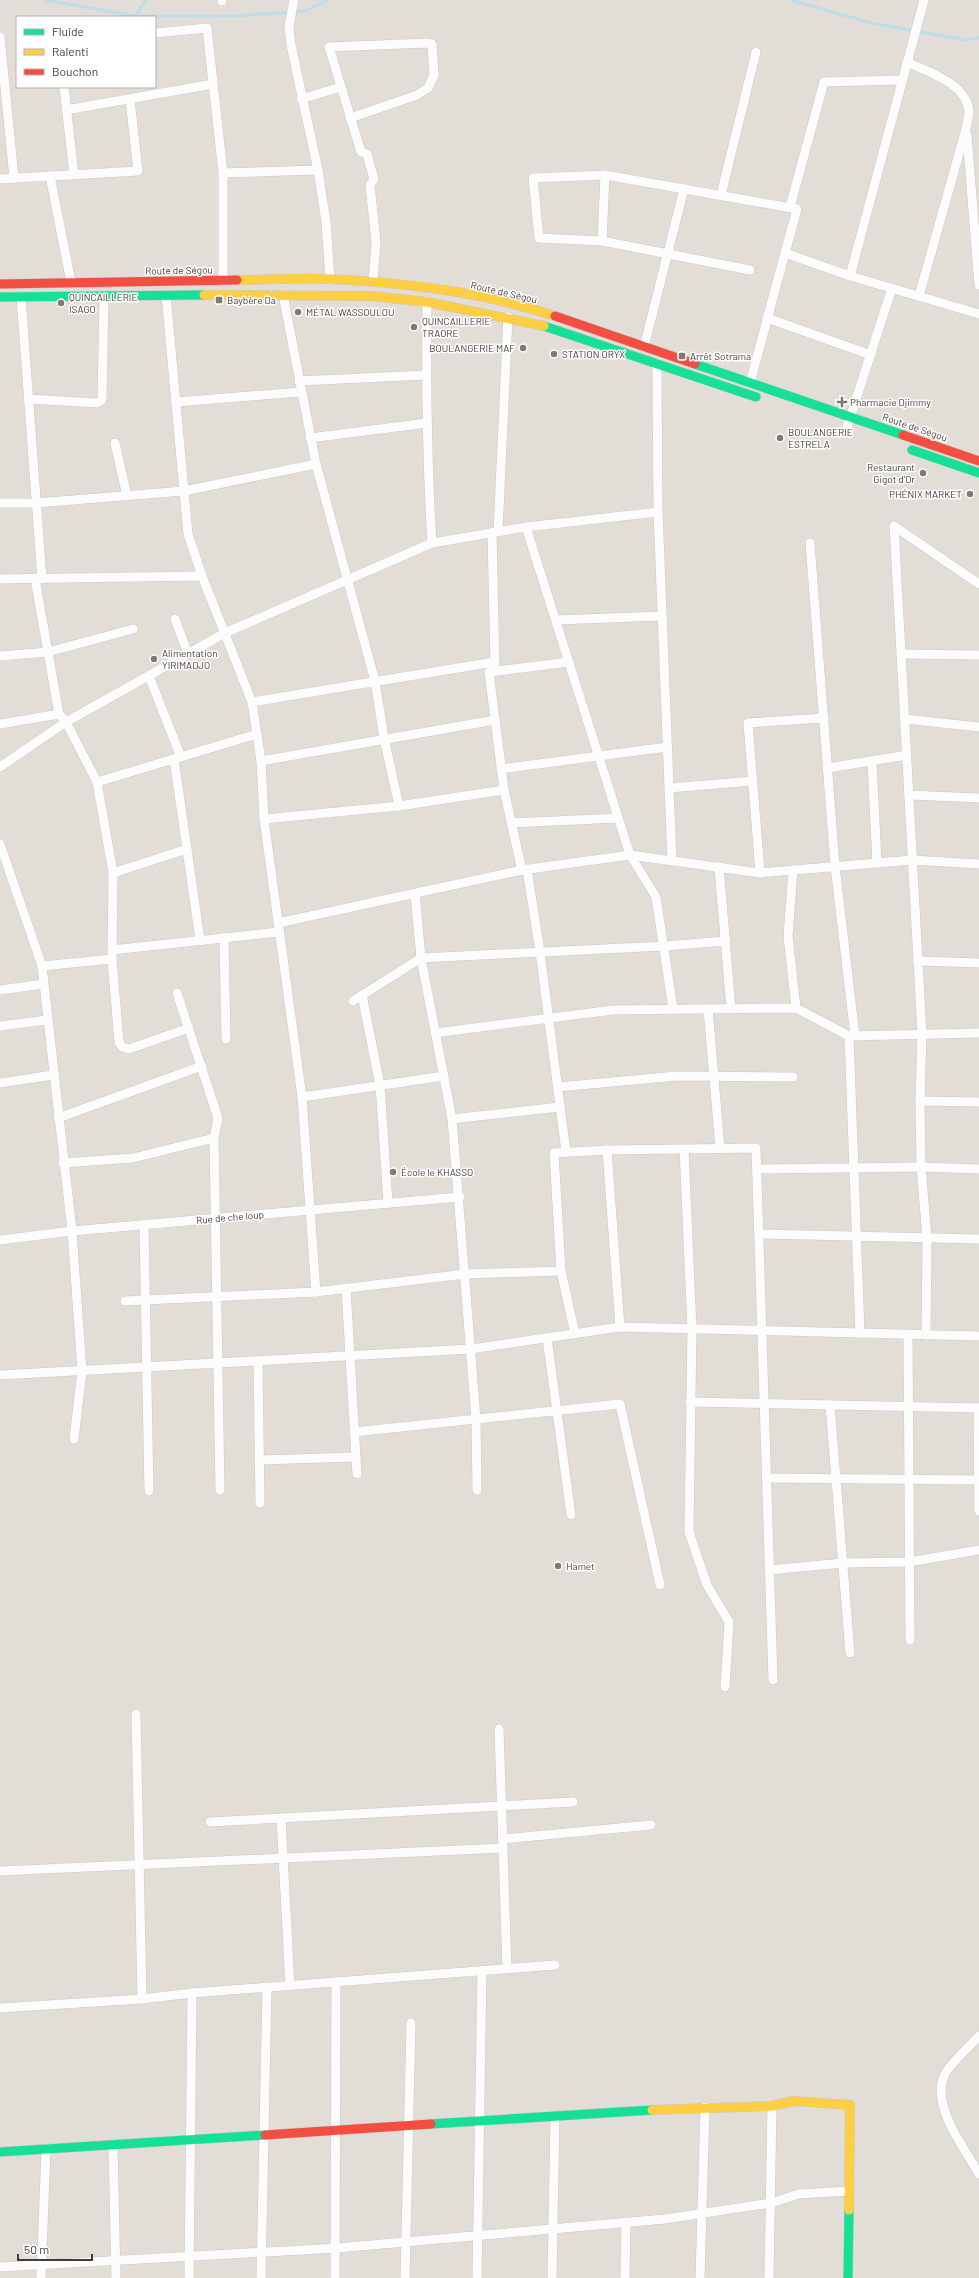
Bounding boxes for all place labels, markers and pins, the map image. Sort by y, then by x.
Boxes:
place label: QUINCAILLERIE ISAGO [69,291,137,315]
place label: Baybère Da [227,294,276,306]
marker: Baybère Da [214,295,224,305]
marker: QUINCAILLERIE ISAGO [56,298,66,308]
place label: MÉTAL WASSOULOU [306,306,394,318]
marker: MÉTAL WASSOULOU [293,307,303,317]
place label: QUINCAILLERIE TRAORE [422,315,490,339]
marker: QUINCAILLERIE TRAORE [409,322,419,332]
place label: BOULANGERIE MAF [429,342,515,354]
marker: BOULANGERIE MAF [518,343,528,353]
place label: STATION ORYX [562,348,625,360]
marker: STATION ORYX [549,349,559,359]
place label: Arrêt Sotrama [690,350,751,362]
marker: Arrêt Sotrama [677,351,687,361]
place label: Pharmacie Djimmy [850,396,931,408]
marker: Pharmacie Djimmy [837,397,847,407]
place label: BOULANGERIE ESTRELA [788,426,853,450]
marker: BOULANGERIE ESTRELA [775,433,785,443]
place label: Restaurant Gigot d'Or [867,461,915,485]
marker: Restaurant Gigot d'Or [918,468,928,478]
place label: PHÉNIX MARKET [889,488,962,500]
marker: PHÉNIX MARKET [965,489,975,499]
place label: Alimentation YIRIMADJO [162,647,218,671]
marker: Alimentation YIRIMADJO [149,654,159,664]
place label: École le KHASSO [401,1166,473,1178]
marker: École le KHASSO [388,1167,398,1177]
place label: Hamet [566,1560,595,1572]
marker: Hamet [553,1561,563,1571]

